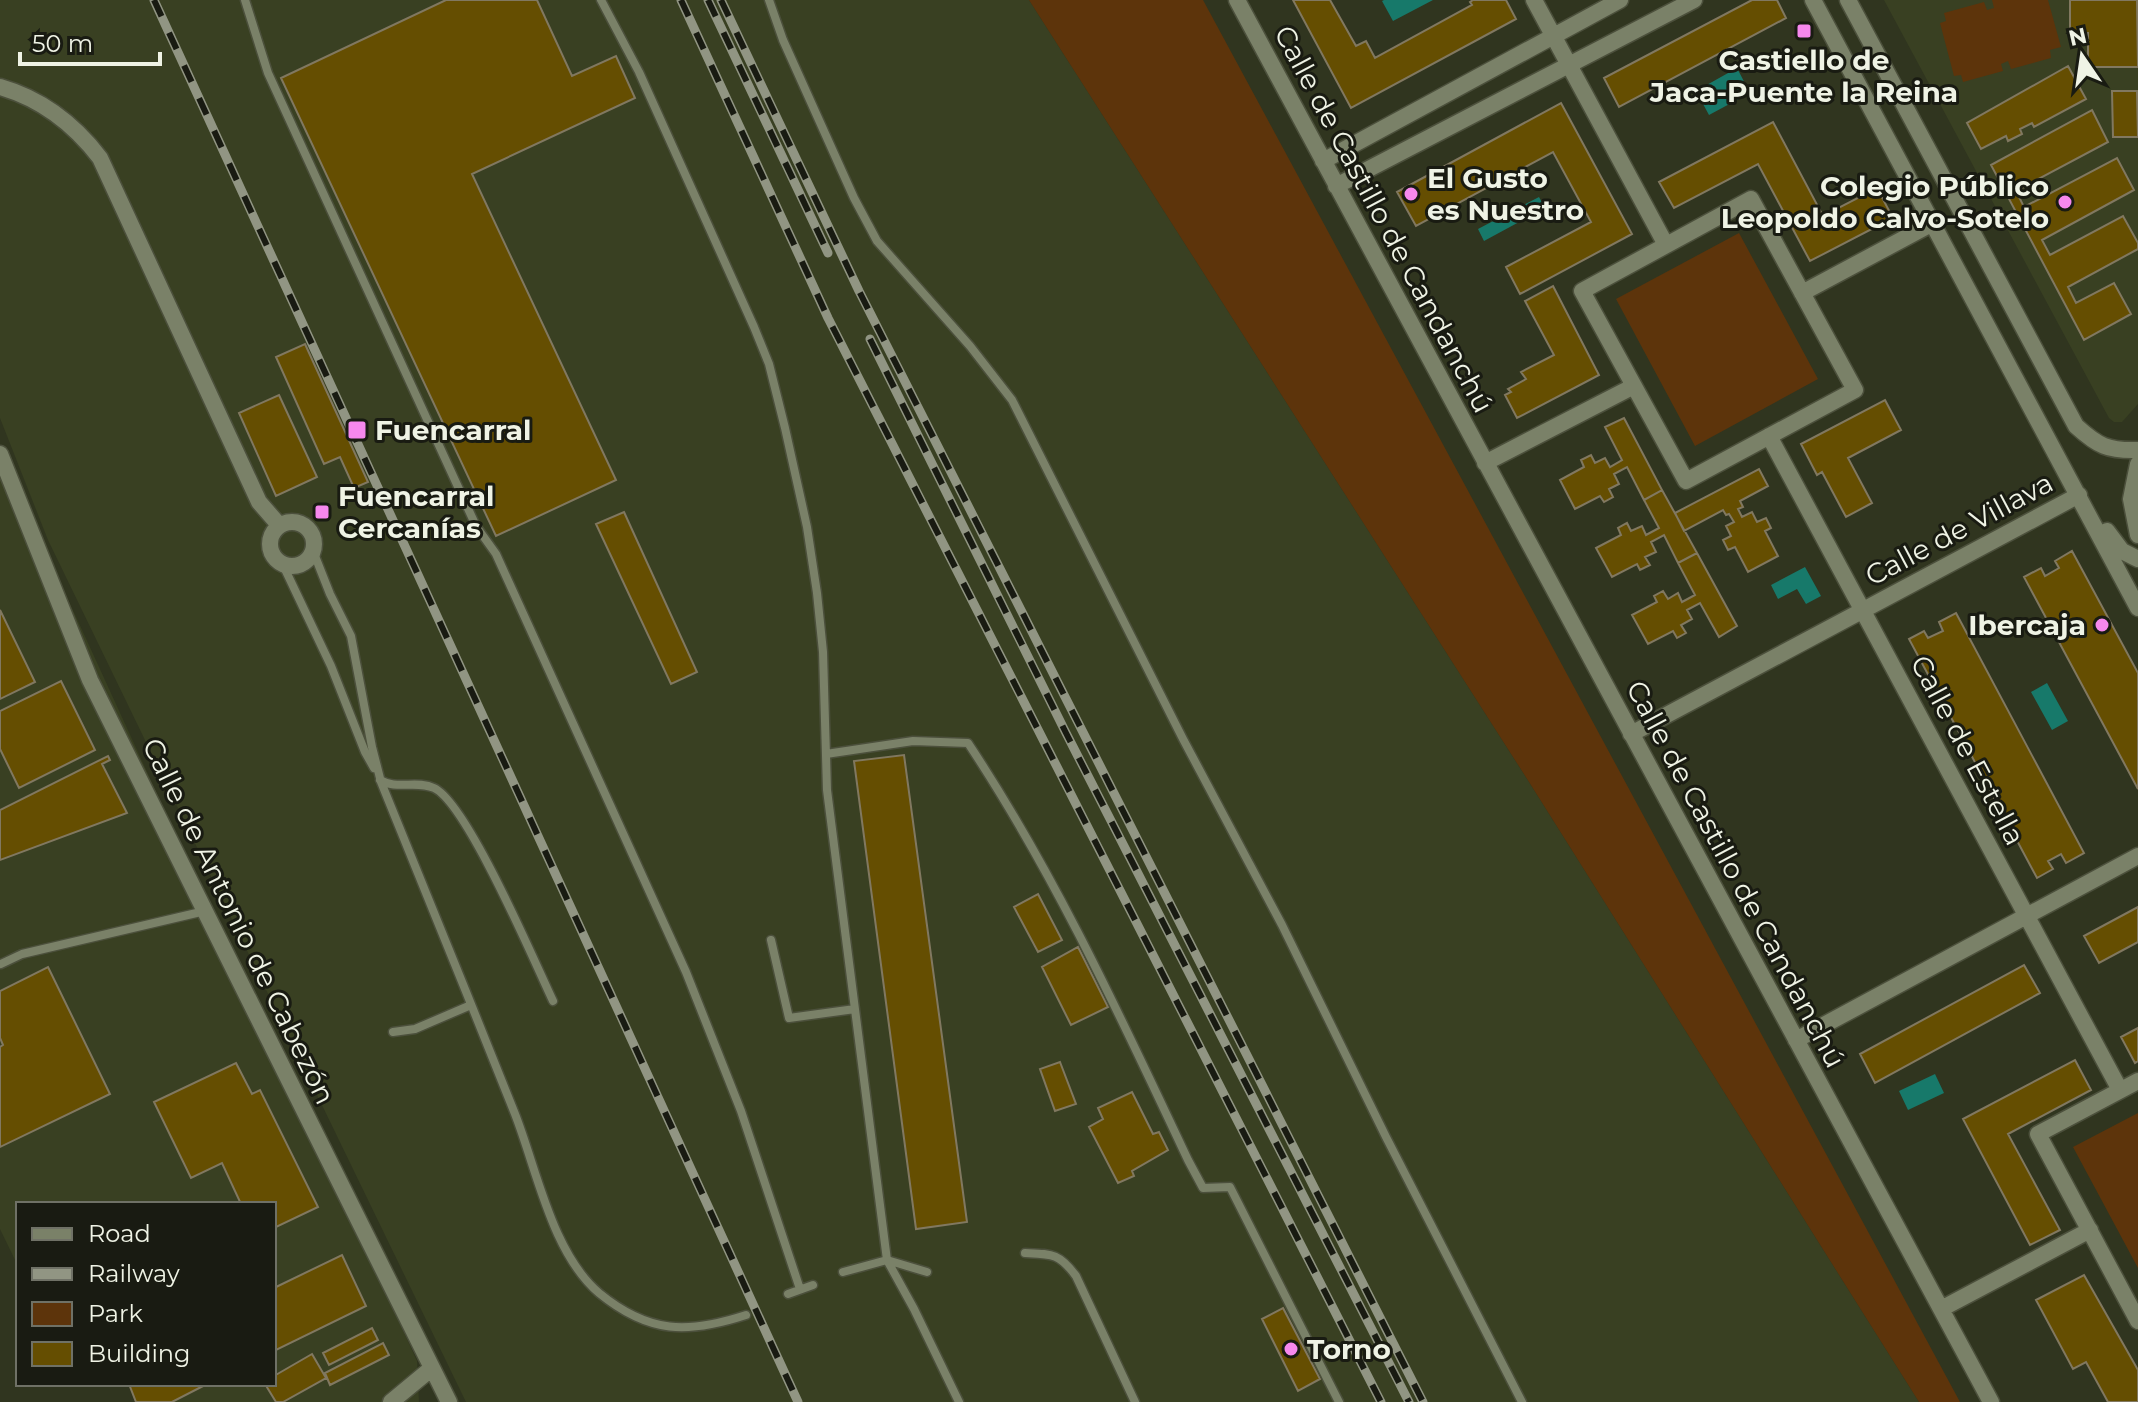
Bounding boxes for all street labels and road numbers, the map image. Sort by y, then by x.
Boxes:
street label: Calle de Castillo de Candanchú [1267,20,1501,418]
street label: Calle de Villava [1859,465,2059,593]
street label: Calle de Estella [1904,649,2032,851]
street label: Calle de Castillo de Candanchú [1619,675,1853,1073]
street label: Calle de Antonio de Cabezón [135,732,343,1110]

